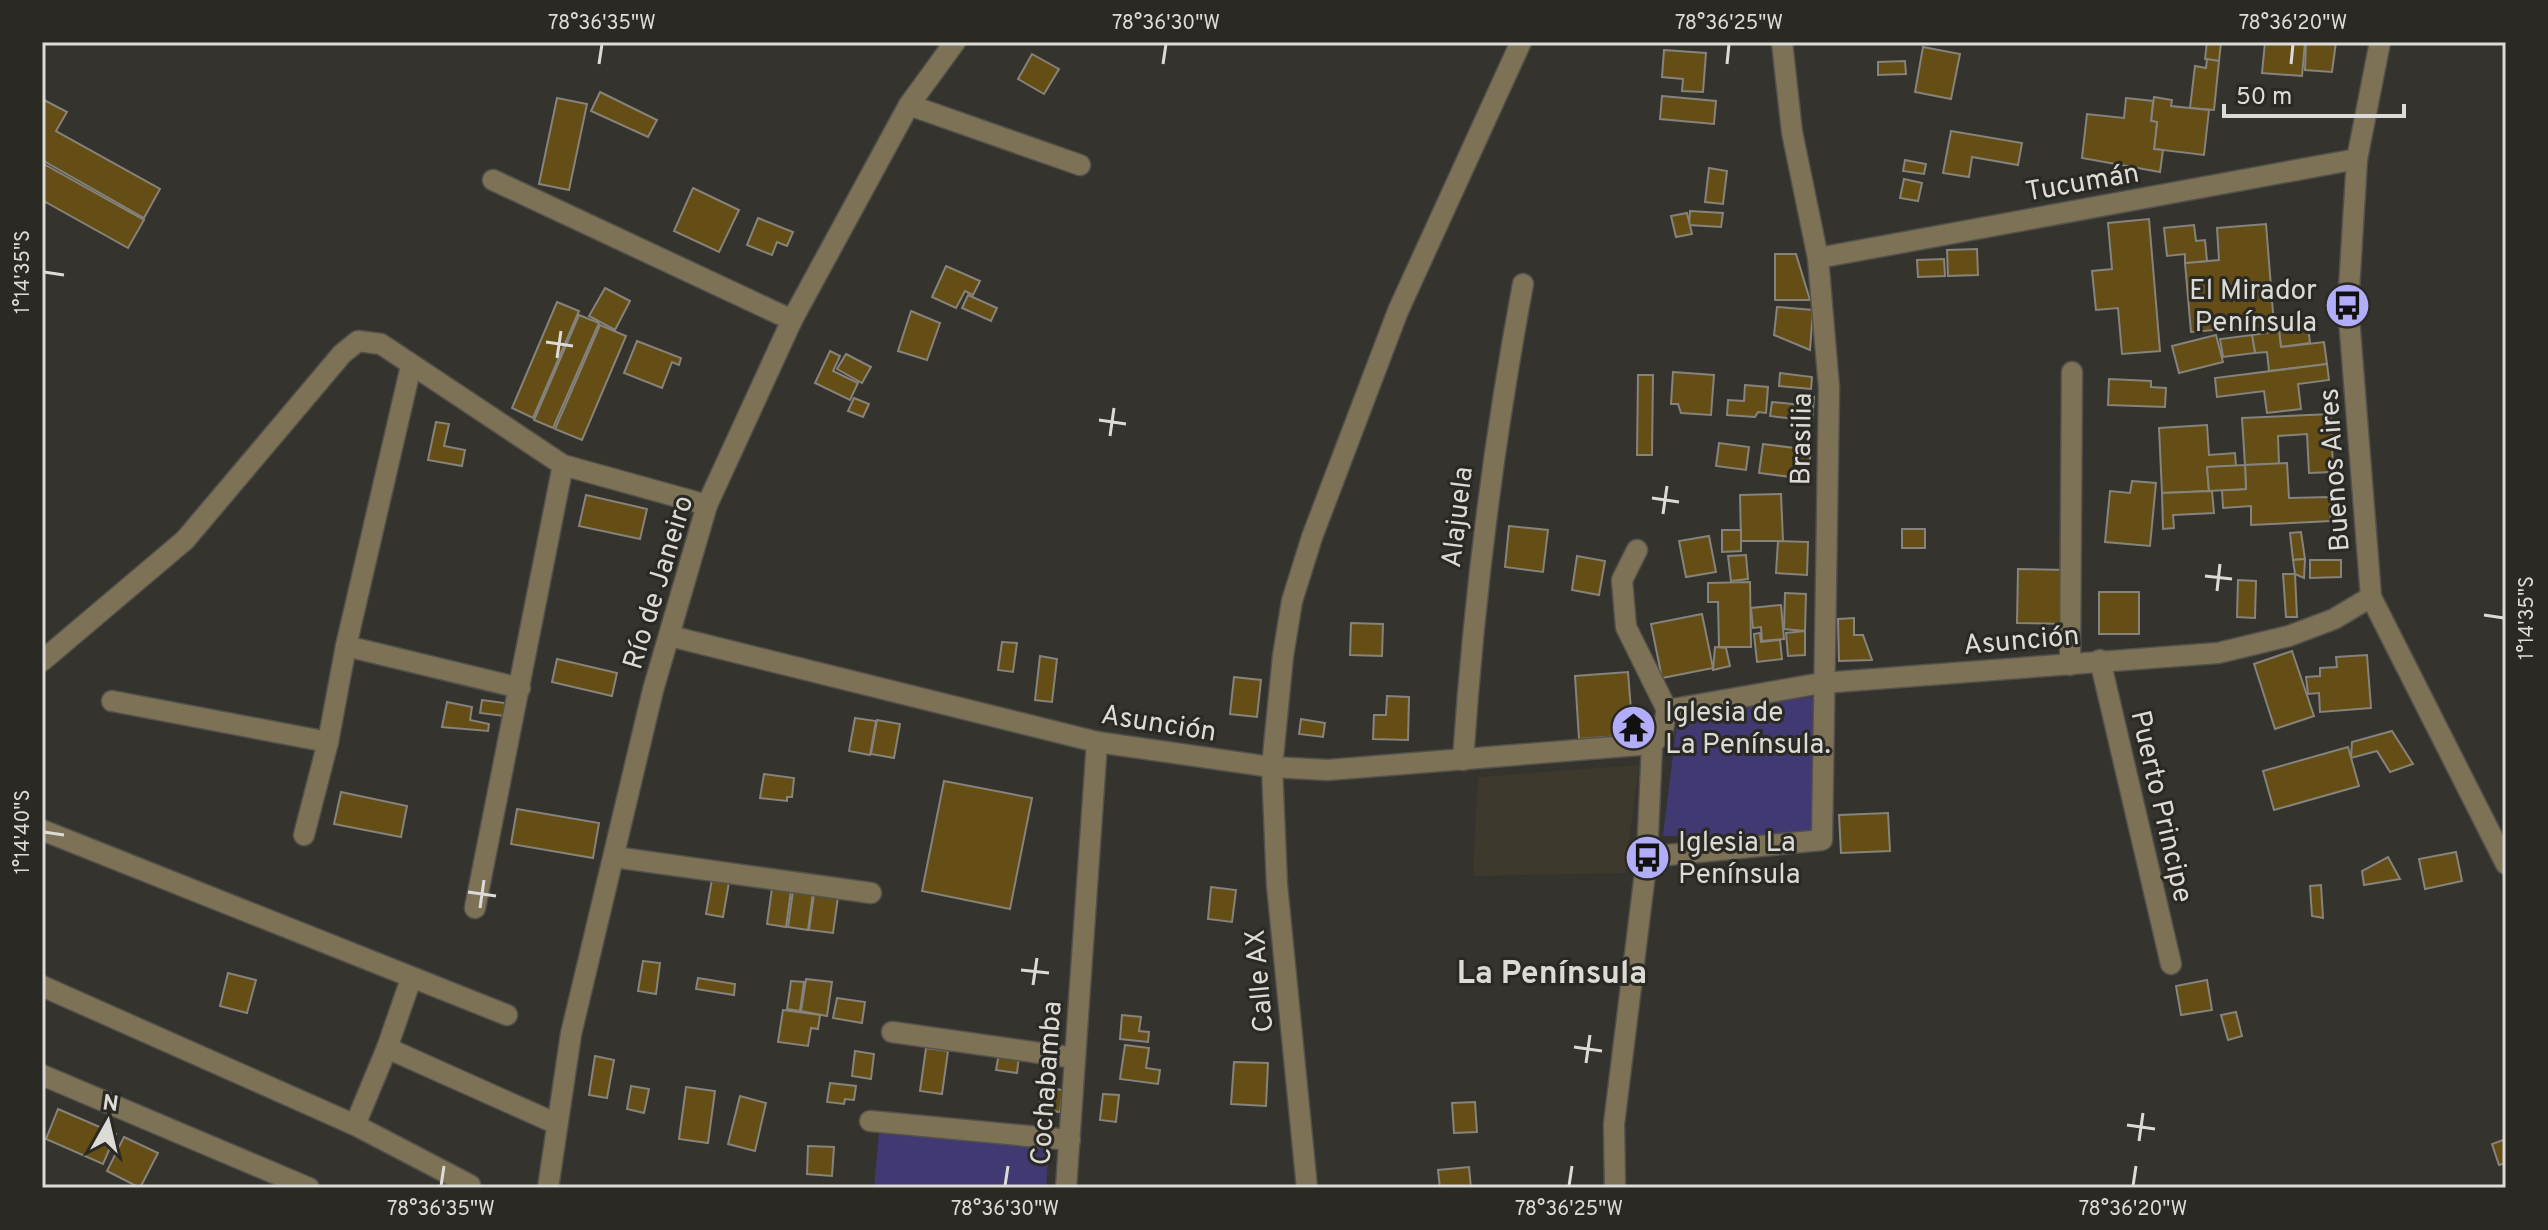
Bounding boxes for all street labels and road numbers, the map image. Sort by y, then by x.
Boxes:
street label: Tucumán [2023,156,2142,212]
street label: Buenos Aires [2312,387,2360,553]
street label: Brasilia [1784,392,1822,486]
street label: Alajuela [1435,465,1483,570]
street label: Río de Janeiro [616,492,703,674]
street label: Asunción [1962,619,2081,665]
street label: Asunción [1098,698,1219,752]
street label: Puerto Principe [2120,707,2200,906]
street label: Calle AX [1239,928,1283,1034]
street label: Cochabamba [1024,1000,1072,1167]

